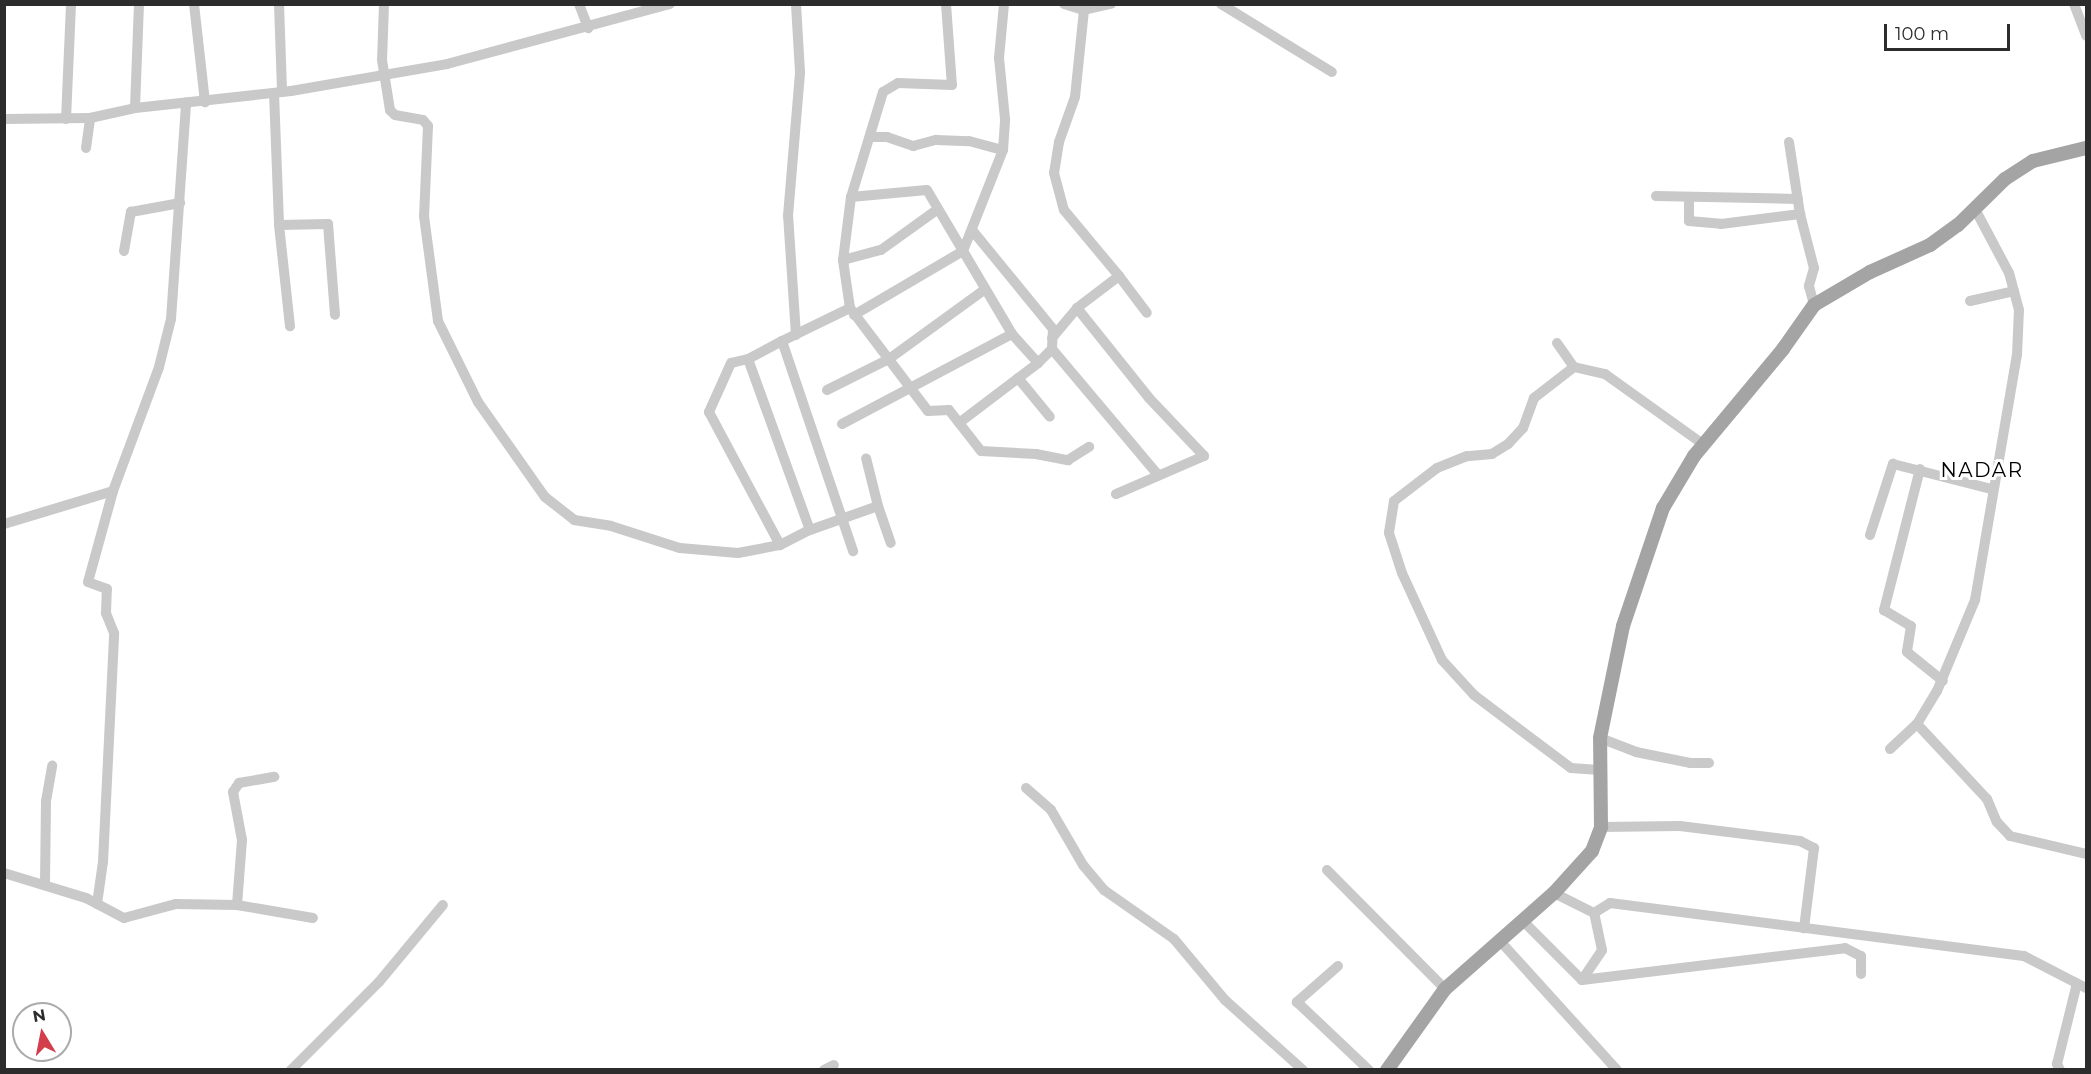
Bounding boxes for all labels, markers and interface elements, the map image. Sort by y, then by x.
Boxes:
scale bar [1887,12,2013,50]
text: 100 m [1895,23,1949,45]
district label: NADAR [1940,458,2024,482]
north arrow [12,1002,72,1062]
text: N [31,1005,47,1026]

